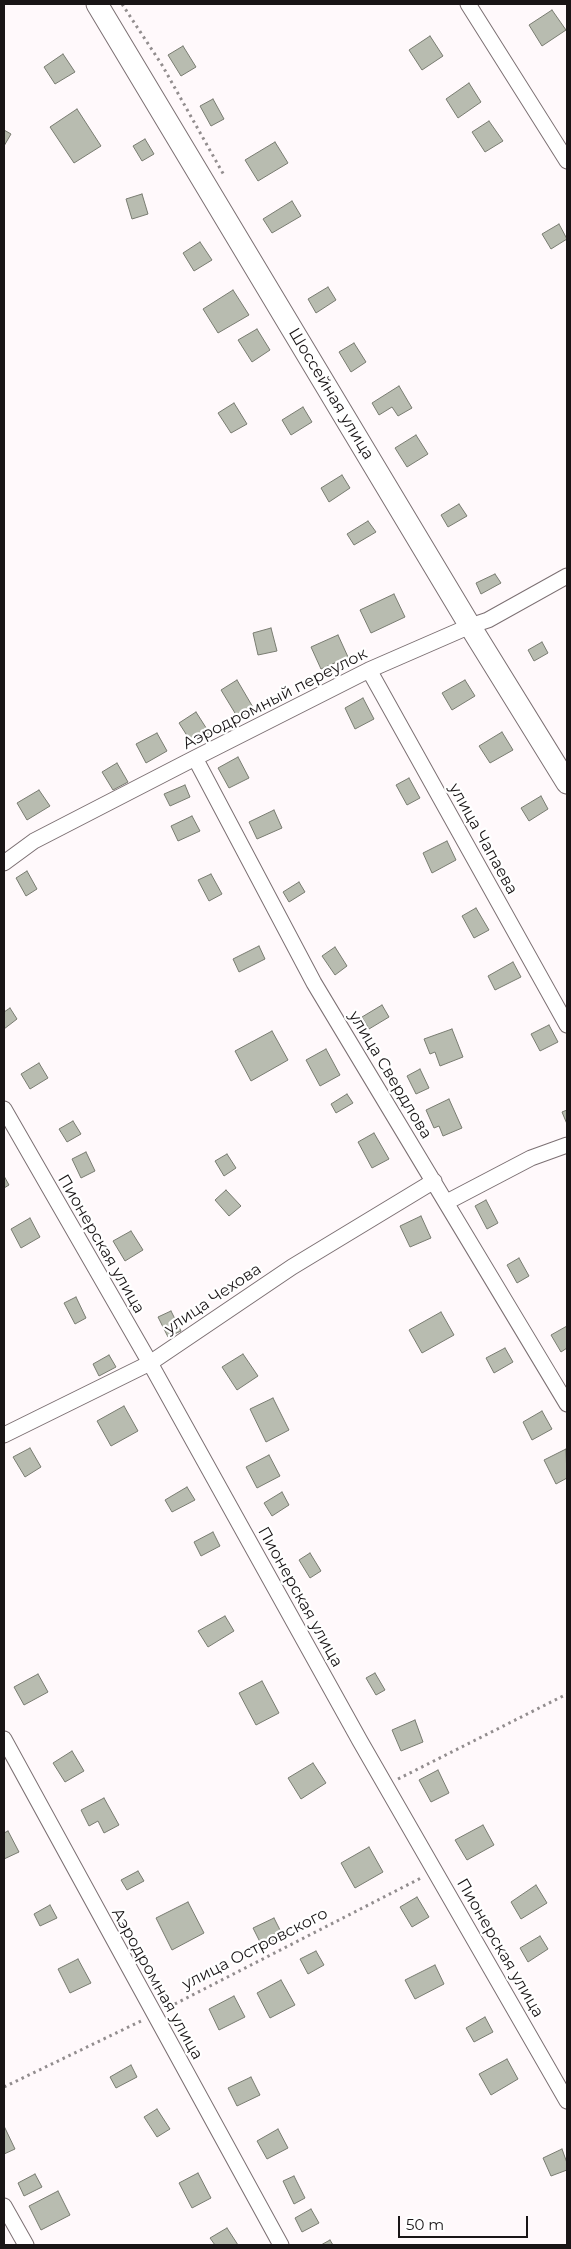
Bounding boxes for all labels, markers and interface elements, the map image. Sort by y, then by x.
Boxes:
street label: Шоссейная улица [284,325,378,463]
street label: Аэродромный переулок [180,644,370,754]
street label: улица Чапаева [445,780,521,898]
street label: улица Свердлова [344,1008,436,1142]
street label: Пионерская улица [53,1171,149,1317]
street label: улица Чехова [161,1260,265,1338]
street label: Пионерская улица [253,1524,347,1670]
street label: Пионерская улица [452,1875,548,2021]
street label: улица Островского [179,1904,331,1994]
street label: Аэродромная улица [107,1905,207,2063]
scale bar [401,2206,531,2238]
text: 50 m [406,2215,444,2234]

